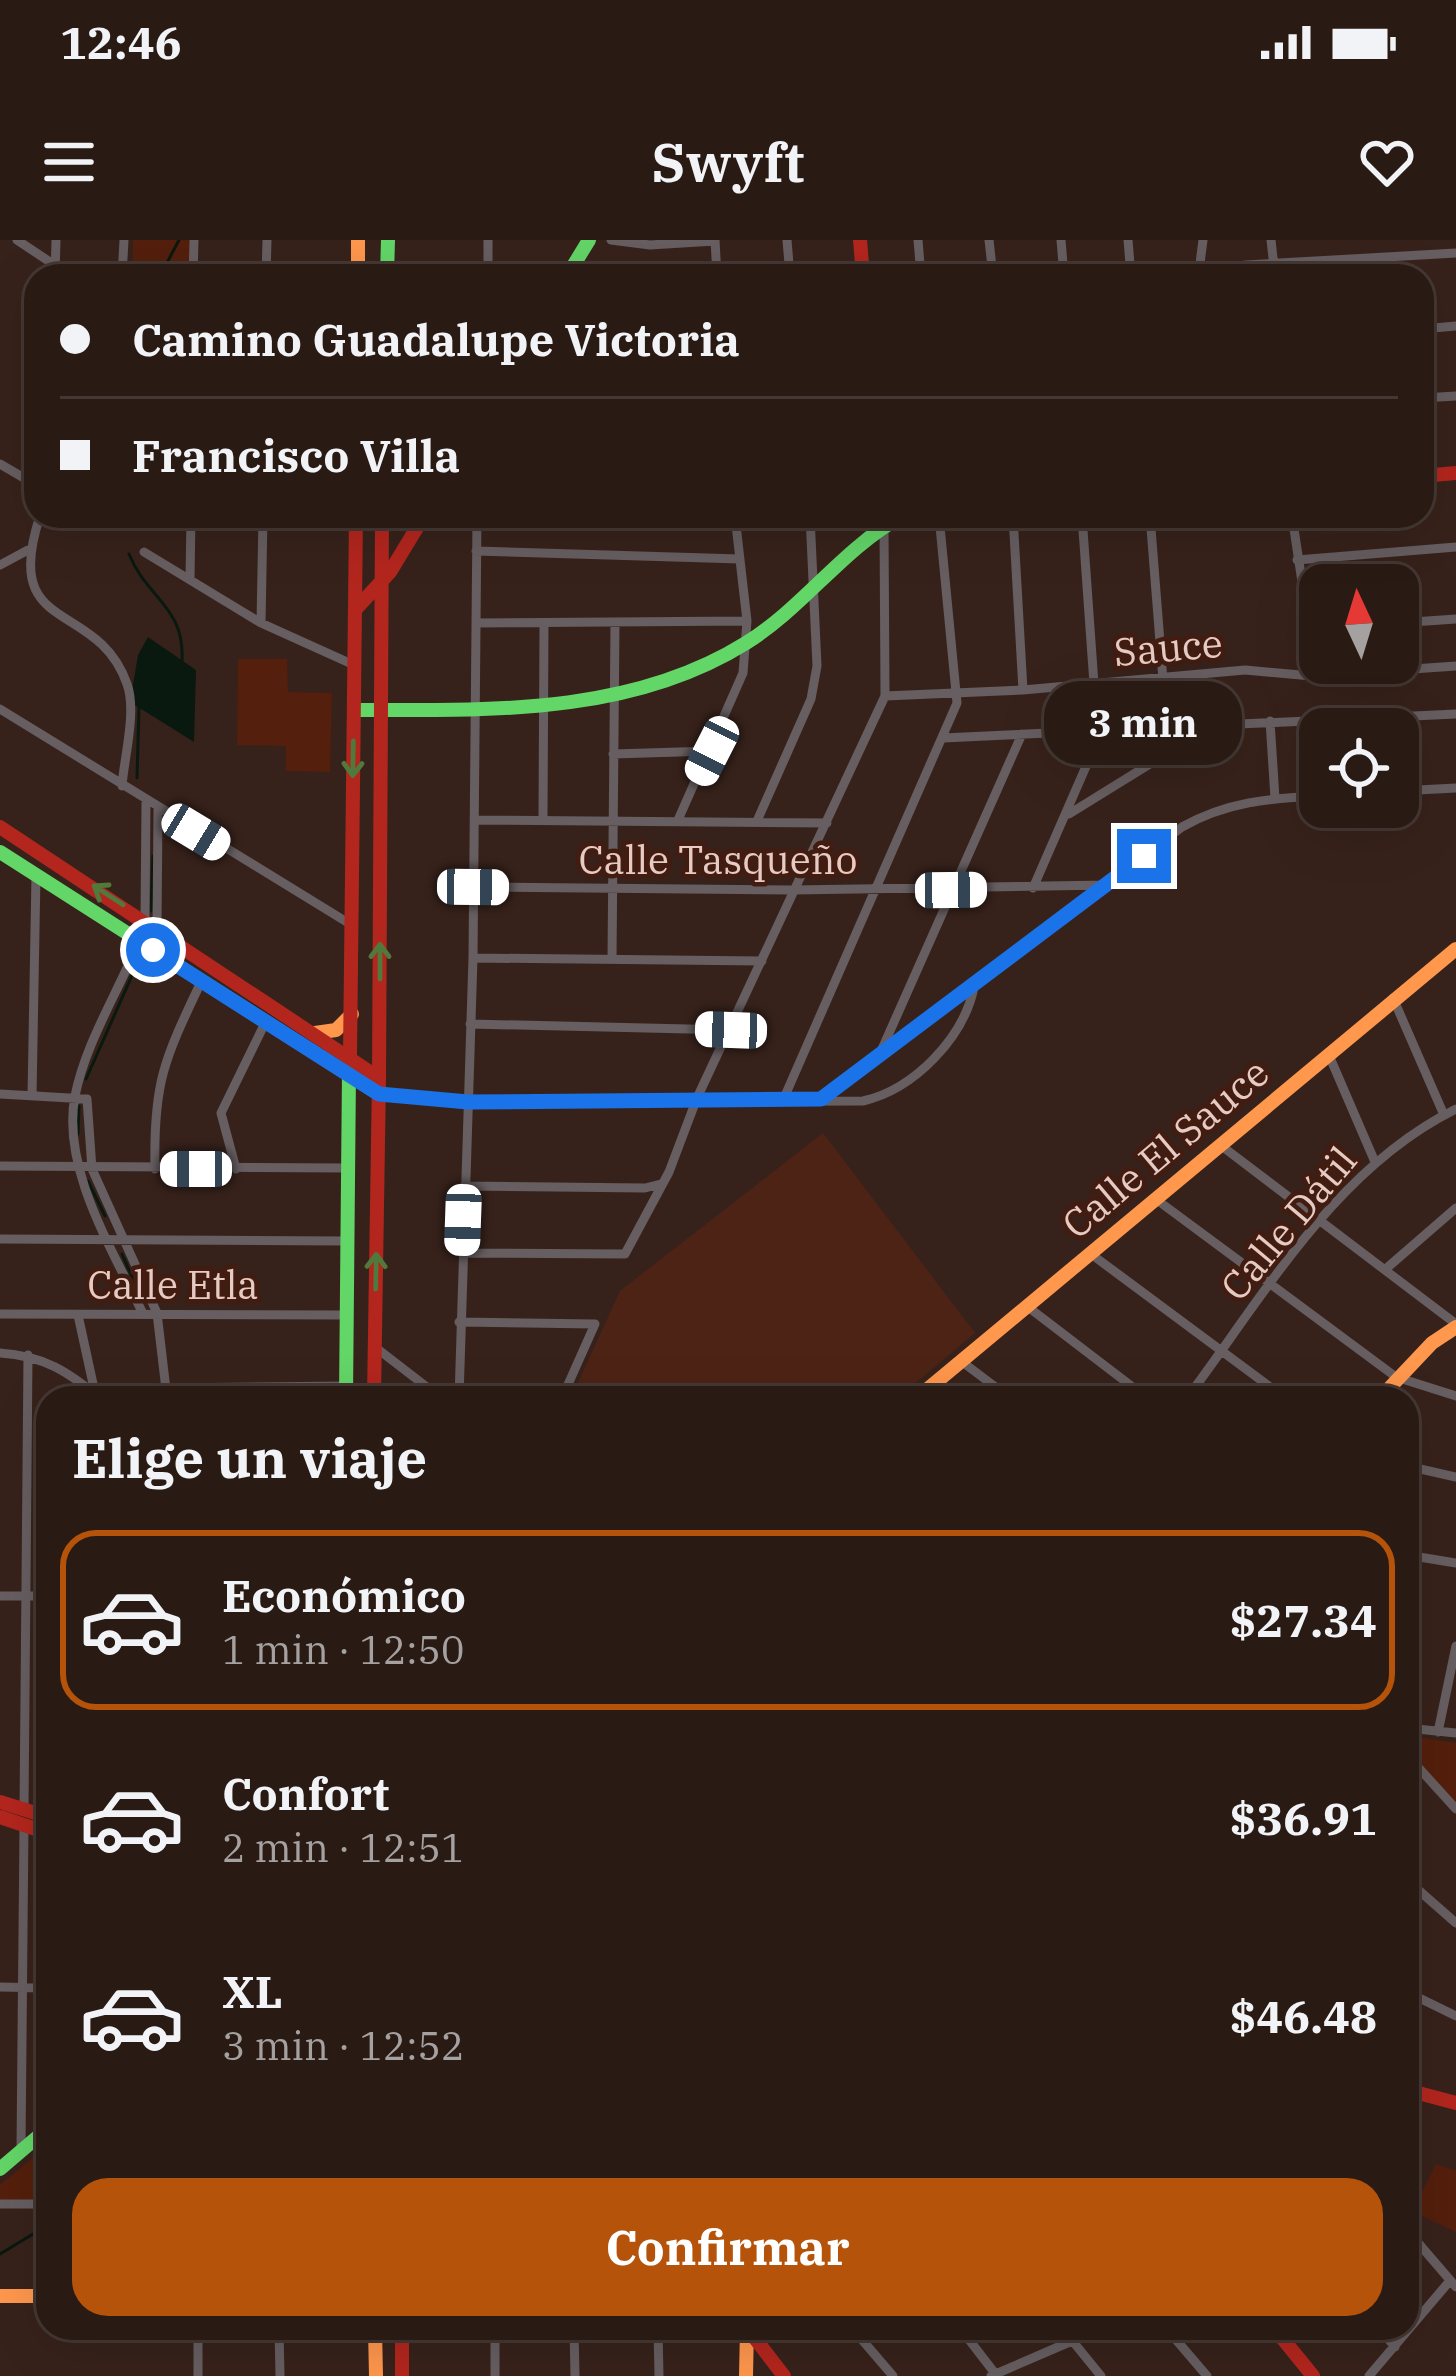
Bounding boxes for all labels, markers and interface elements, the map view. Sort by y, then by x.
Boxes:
text: 12:46 [60,13,182,71]
text: Swyft [652,127,804,197]
icon: menu [36,129,102,195]
icon: heart [1354,129,1420,195]
text: Camino Guadalupe Victoria [132,310,740,368]
text: Francisco Villa [132,426,460,484]
north arrow [1299,564,1419,684]
map controls [1299,564,1419,828]
street label: Sauce [1112,617,1224,677]
callout: 3 min [1045,682,1243,766]
text: 3 min [1088,697,1198,748]
button: locate [1299,708,1419,828]
car [680,711,744,791]
one-way arrow [342,739,365,778]
car [156,798,236,866]
route end [1117,829,1171,883]
street label: Calle Tasqueño [578,834,858,885]
car [437,868,509,906]
car [915,871,987,909]
one-way arrow [92,883,126,908]
route start [126,923,180,977]
one-way arrow [369,942,391,981]
car [694,1011,768,1049]
street label: Calle El Sauce [1051,1047,1279,1249]
street label: Calle Dátil [1209,1135,1367,1311]
car [160,1151,232,1187]
car [444,1183,482,1257]
one-way arrow [364,1252,387,1291]
street label: Calle Etla [87,1259,259,1310]
text: Elige un viaje [72,1423,427,1493]
icon: car [78,1566,186,1674]
text: Económico [222,1566,466,1624]
text: $27.34 [1230,1591,1377,1649]
text: 1 min · 12:50 [222,1624,464,1675]
icon: car [78,1764,186,1872]
text: Confort [222,1764,389,1822]
text: $36.91 [1230,1789,1377,1847]
text: 2 min · 12:51 [222,1822,464,1873]
icon: car [78,1962,186,2070]
text: XL [222,1962,283,2020]
text: $46.48 [1230,1987,1377,2045]
text: 3 min · 12:52 [222,2020,464,2071]
button: Confirmar [72,2178,1383,2316]

